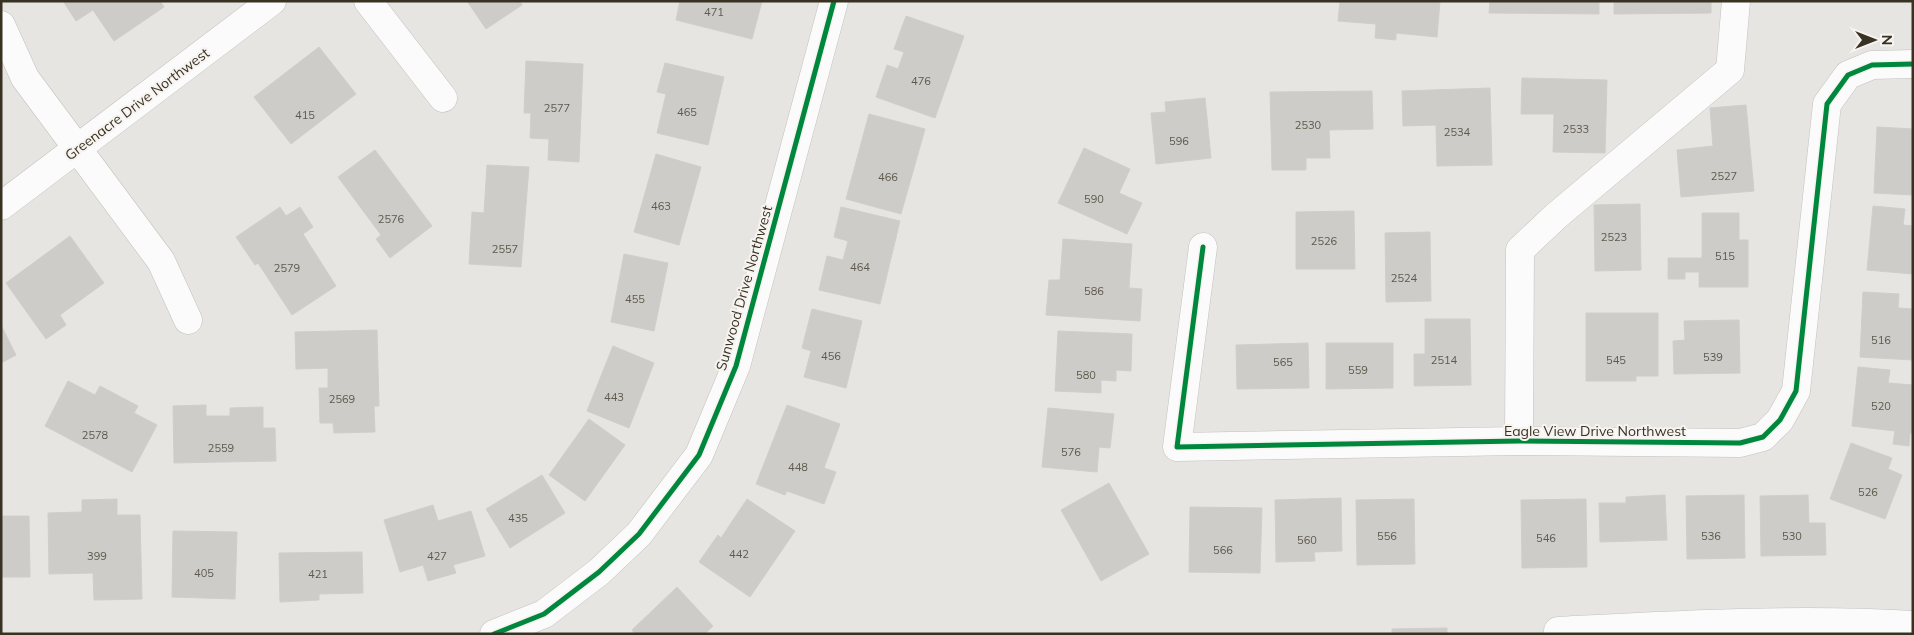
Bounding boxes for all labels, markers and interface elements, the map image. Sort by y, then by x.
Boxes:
house number: 471 [704,5,724,19]
north arrow [1849,15,1899,65]
text: N [1878,35,1896,45]
street label: Greenacre Drive Northwest [61,44,213,164]
house number: 476 [911,74,931,88]
house number: 2577 [544,101,570,115]
house number: 465 [677,105,697,119]
house number: 415 [295,108,315,122]
house number: 2530 [1295,118,1322,132]
house number: 2533 [1563,122,1589,136]
house number: 2534 [1444,125,1471,139]
house number: 596 [1169,134,1189,148]
house number: 2527 [1711,169,1737,183]
house number: 466 [878,170,898,184]
house number: 590 [1084,192,1104,206]
house number: 463 [651,199,671,213]
street label: Sunwood Drive Northwest [712,203,776,373]
house number: 2576 [378,212,405,226]
house number: 2523 [1601,230,1627,244]
house number: 2526 [1311,234,1338,248]
house number: 2557 [492,242,518,256]
house number: 515 [1715,249,1735,263]
house number: 464 [850,260,870,274]
house number: 2579 [274,261,300,275]
house number: 2524 [1391,271,1418,285]
house number: 586 [1084,284,1104,298]
house number: 455 [625,292,645,306]
house number: 516 [1871,333,1891,347]
house number: 456 [821,349,841,363]
house number: 539 [1703,350,1723,364]
house number: 2514 [1431,353,1458,367]
house number: 545 [1606,353,1626,367]
house number: 565 [1273,355,1293,369]
house number: 559 [1348,363,1368,377]
house number: 580 [1076,368,1096,382]
house number: 443 [604,390,624,404]
house number: 2569 [329,392,355,406]
house number: 520 [1871,399,1891,413]
street label: Eagle View Drive Northwest [1504,422,1686,440]
house number: 2578 [82,428,109,442]
house number: 2559 [208,441,234,455]
house number: 576 [1061,445,1081,459]
house number: 448 [788,460,808,474]
house number: 526 [1858,485,1878,499]
house number: 435 [508,511,528,525]
house number: 556 [1377,529,1397,543]
house number: 536 [1701,529,1721,543]
house number: 530 [1782,529,1802,543]
house number: 546 [1536,531,1556,545]
house number: 560 [1297,533,1317,547]
house number: 566 [1213,543,1233,557]
house number: 442 [729,547,749,561]
house number: 399 [87,549,107,563]
house number: 427 [427,549,447,563]
house number: 405 [194,566,214,580]
house number: 421 [308,567,328,581]

